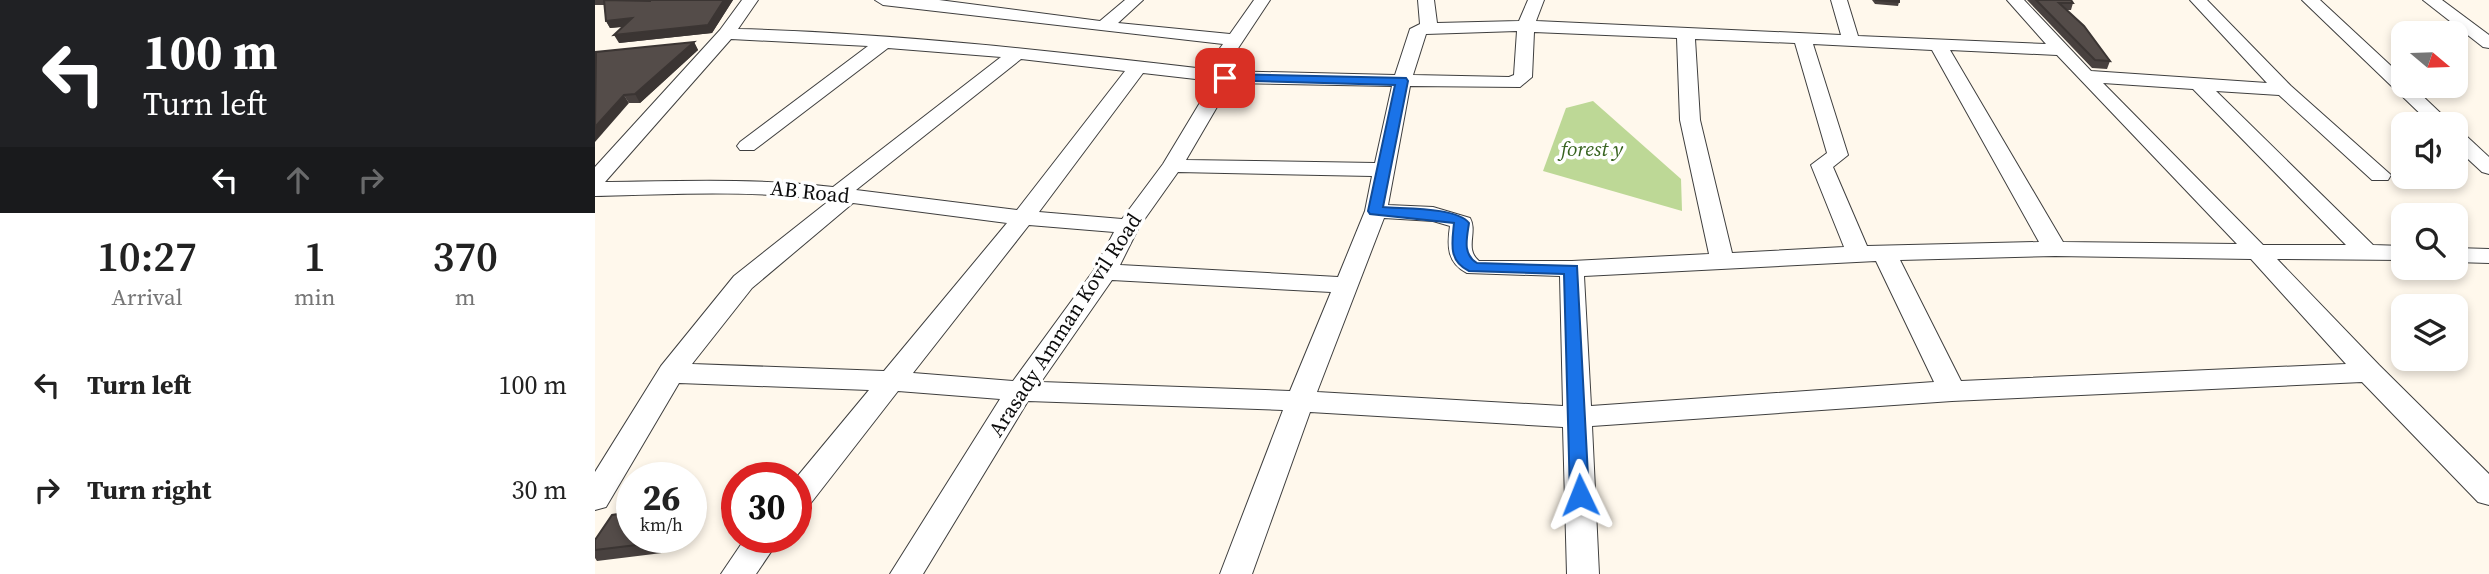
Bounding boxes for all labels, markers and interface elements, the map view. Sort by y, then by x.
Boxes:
text: 100 m [143,18,278,85]
north arrow [2391,21,2467,98]
map controls [2391,21,2468,371]
icon: left [28,28,119,119]
pin [1195,48,1255,108]
icon: arrive [1206,59,1244,97]
text: Turn left [143,82,267,126]
button: sound [2391,112,2468,189]
park label: forest y [1557,134,1624,163]
icon: left [206,161,244,199]
icon: ahead [279,161,317,199]
icon: right [352,161,390,199]
street label: AB Road [769,173,851,210]
button: search [2391,203,2468,280]
street label: Arasady Amman Kovil Road [981,207,1148,442]
text: 10:27 [97,227,197,285]
text: 1 [304,227,326,285]
text: 370 [432,227,498,285]
text: Arrival [111,281,183,313]
text: min [294,281,335,313]
text: m [455,281,476,313]
button: layers [2391,294,2468,371]
icon: left [28,366,66,404]
text: Turn left [87,367,191,403]
text: 100 m [499,367,567,403]
position arrow [1543,458,1617,532]
speed limit sign: 30 [721,462,812,553]
icon: right [28,471,66,509]
text: Turn right [87,472,211,508]
text: 30 m [512,472,567,508]
text: 26 [643,474,680,522]
text: km/h [640,512,683,537]

